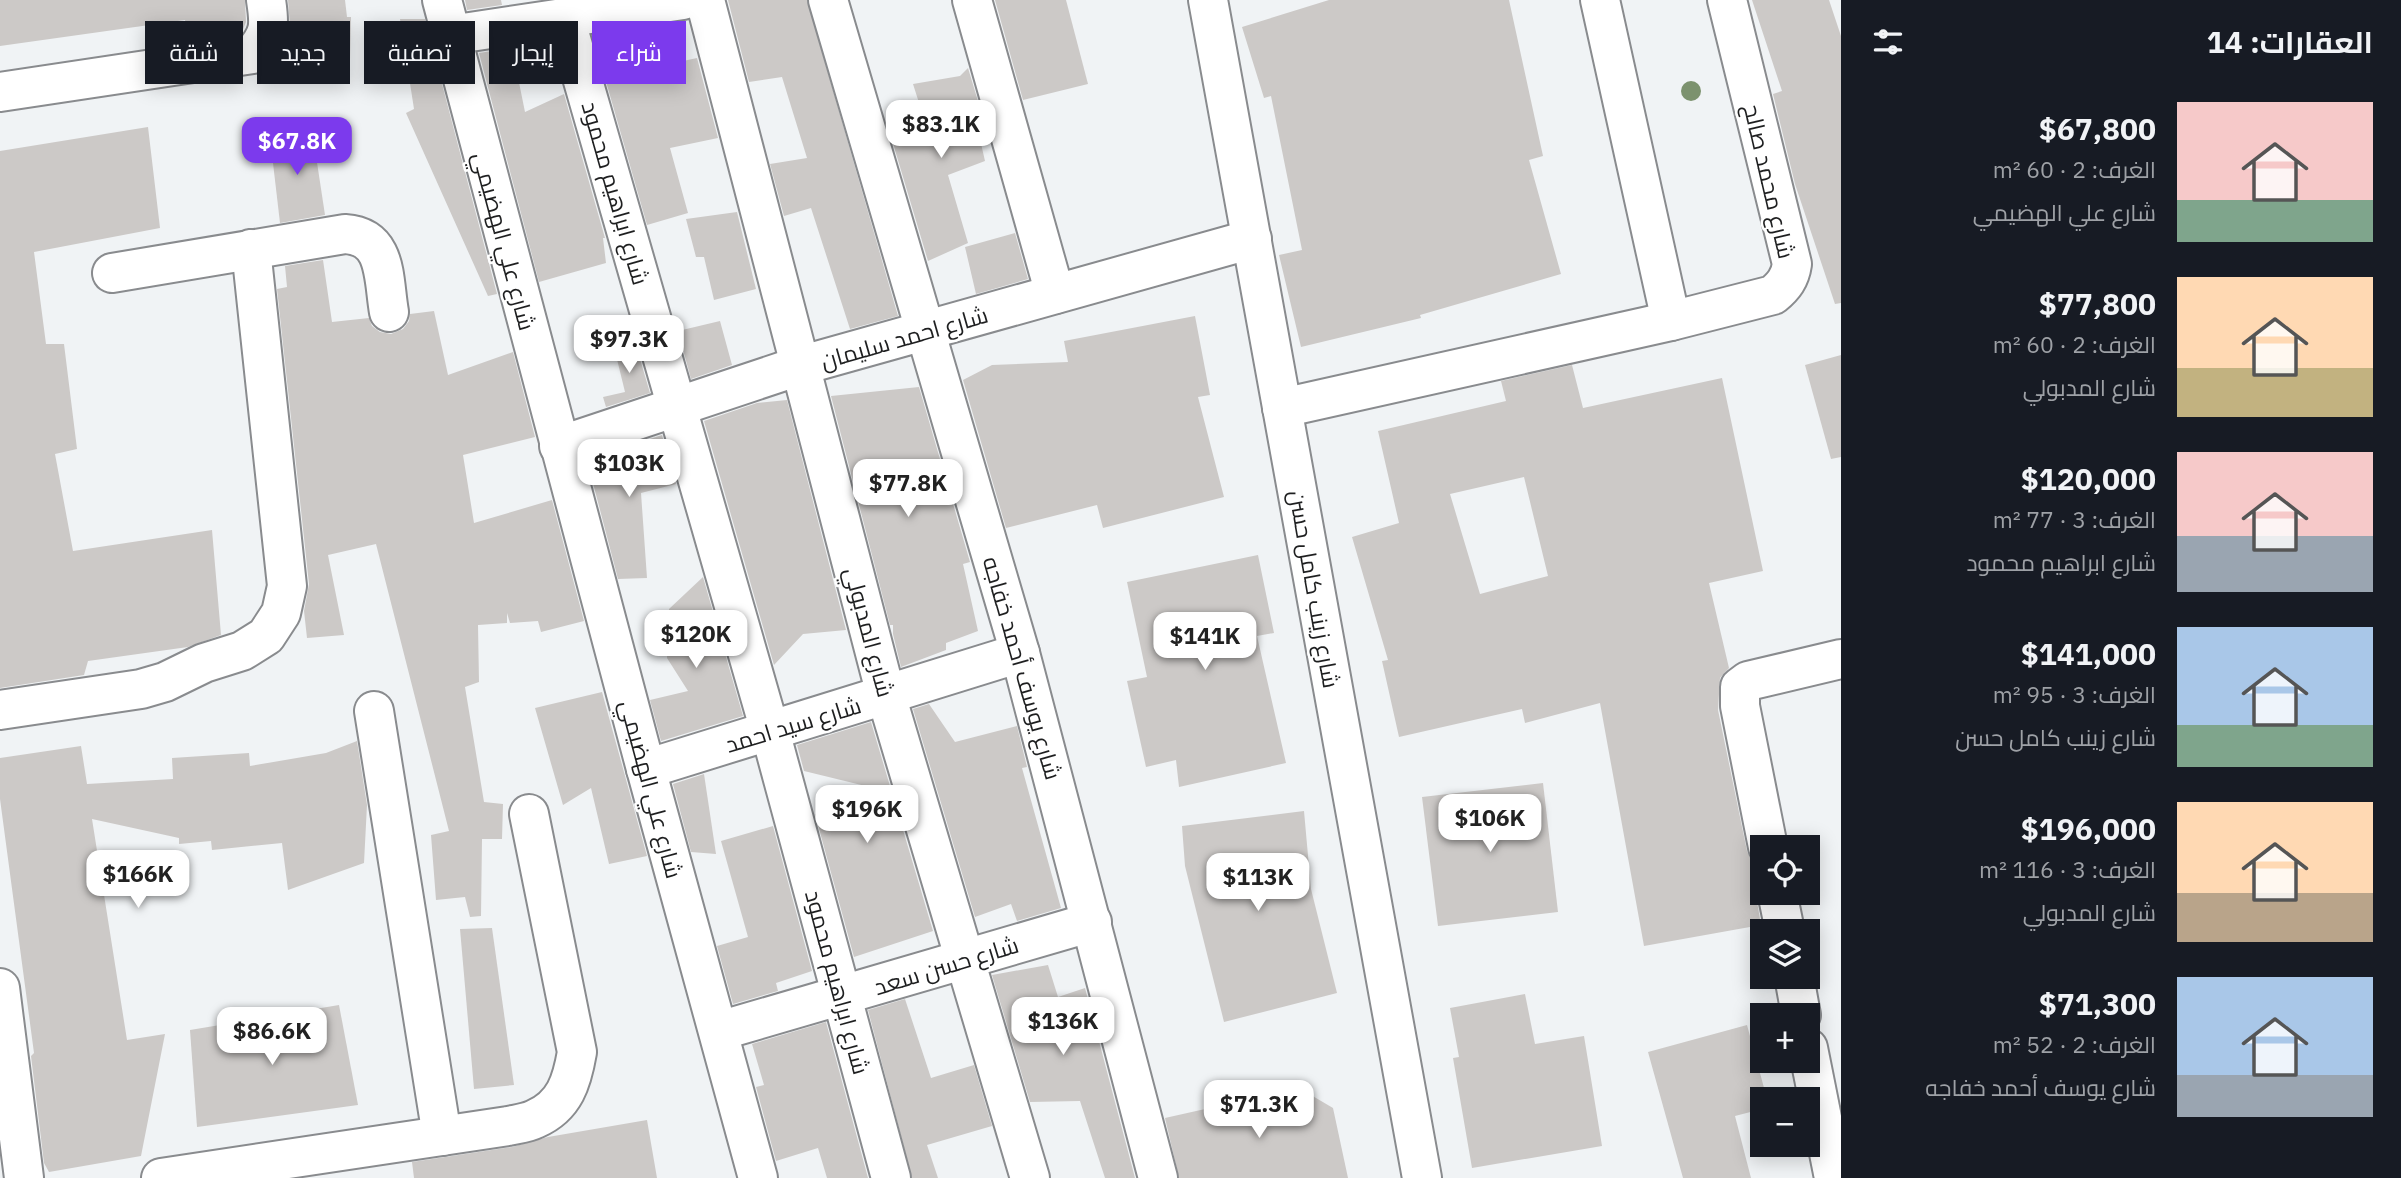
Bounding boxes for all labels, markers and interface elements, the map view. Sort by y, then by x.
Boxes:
chip: شقة [145,21,243,84]
chip: جديد [257,21,350,84]
chip: تصفية [364,21,475,84]
chip: إيجار [489,21,578,84]
chip: شراء [592,21,686,84]
text: العقارات: 14 [2207,22,2373,61]
icon: filters [1869,23,1907,61]
street label: شارع ابراهيم محمود [574,98,657,289]
pin: $83.1K [884,100,998,160]
street label: شارع محمد صالح [1736,101,1802,262]
text: $83.1K [902,108,980,138]
text: $67,800 [2039,109,2156,148]
pin: $67.8K [240,118,354,177]
text: $67.8K [258,125,336,155]
icon: home [2233,130,2317,214]
street label: شارع علي الهضيمي [463,149,543,334]
text: الغرف: 2 · 60 m² [1993,154,2156,184]
text: شارع علي الهضيمي [1973,197,2156,227]
text: $77,800 [2039,284,2156,323]
street label: شارع احمد سليمان [817,299,992,377]
icon: home [2233,305,2317,389]
pin: $97.3K [572,316,686,375]
text: $97.3K [590,323,668,353]
text: الغرف: 2 · 60 m² [1993,329,2156,359]
text: شارع المدبولي [2023,372,2156,402]
pin: $103K [580,440,678,499]
text: $103K [593,447,665,477]
text: $120,000 [2021,459,2156,498]
pin: $77.8K [851,460,965,519]
text: $77.8K [869,467,947,497]
icon: home [2233,480,2317,564]
street label: شارع زينب كامل حسن [1281,488,1347,691]
text: الغرف: 3 · 77 m² [1993,504,2156,534]
text: شارع ابراهيم محمود [1966,547,2156,577]
street label: شارع يوسف أحمد خفاجه [975,553,1069,784]
street label: شارع المدبولي [834,564,902,701]
pin: $120K [647,610,745,670]
pin: $141K [1156,612,1254,672]
text: $120K [660,618,732,648]
text: $141K [1169,620,1241,650]
text: $141,000 [2021,634,2156,673]
icon: home [2233,655,2317,739]
text: الغرف: 3 · 95 m² [1993,679,2156,709]
street label: شارع سيد احمد [722,689,865,761]
street label: شارع علي الهضيمي [610,697,690,882]
text: شارع زينب كامل حسن [1955,722,2156,752]
pin: $196K [818,786,916,845]
text: $196K [831,793,903,823]
pin: $106K [1441,794,1539,854]
text: $106K [1454,802,1526,832]
text: $196,000 [2021,809,2156,848]
icon: home [2233,830,2317,914]
map controls [1750,835,1820,1157]
button: locate [1750,835,1820,905]
pin: $166K [89,850,187,910]
pin: $113K [1209,853,1307,913]
text: الغرف: 3 · 116 m² [1979,854,2156,884]
text: $166K [102,858,174,888]
text: $113K [1222,861,1294,891]
street label: شارع ابراهيم محمود [797,887,877,1078]
text: شارع المدبولي [2023,897,2156,927]
button: layers [1750,919,1820,989]
street label: شارع حسن سعد [870,929,1022,1003]
text: $71,300 [2039,984,2156,1023]
pin: $136K [1014,998,1112,1057]
button: + [1750,1003,1820,1073]
text: $136K [1027,1005,1099,1035]
icon: home [2233,1005,2317,1089]
pin: $86.6K [215,1007,329,1067]
text: $86.6K [233,1015,311,1045]
text: الغرف: 2 · 52 m² [1993,1029,2156,1059]
text: شارع يوسف أحمد خفاجه [1925,1072,2156,1102]
pin: $71.3K [1202,1080,1316,1140]
button: − [1750,1087,1820,1157]
text: $71.3K [1220,1088,1298,1118]

